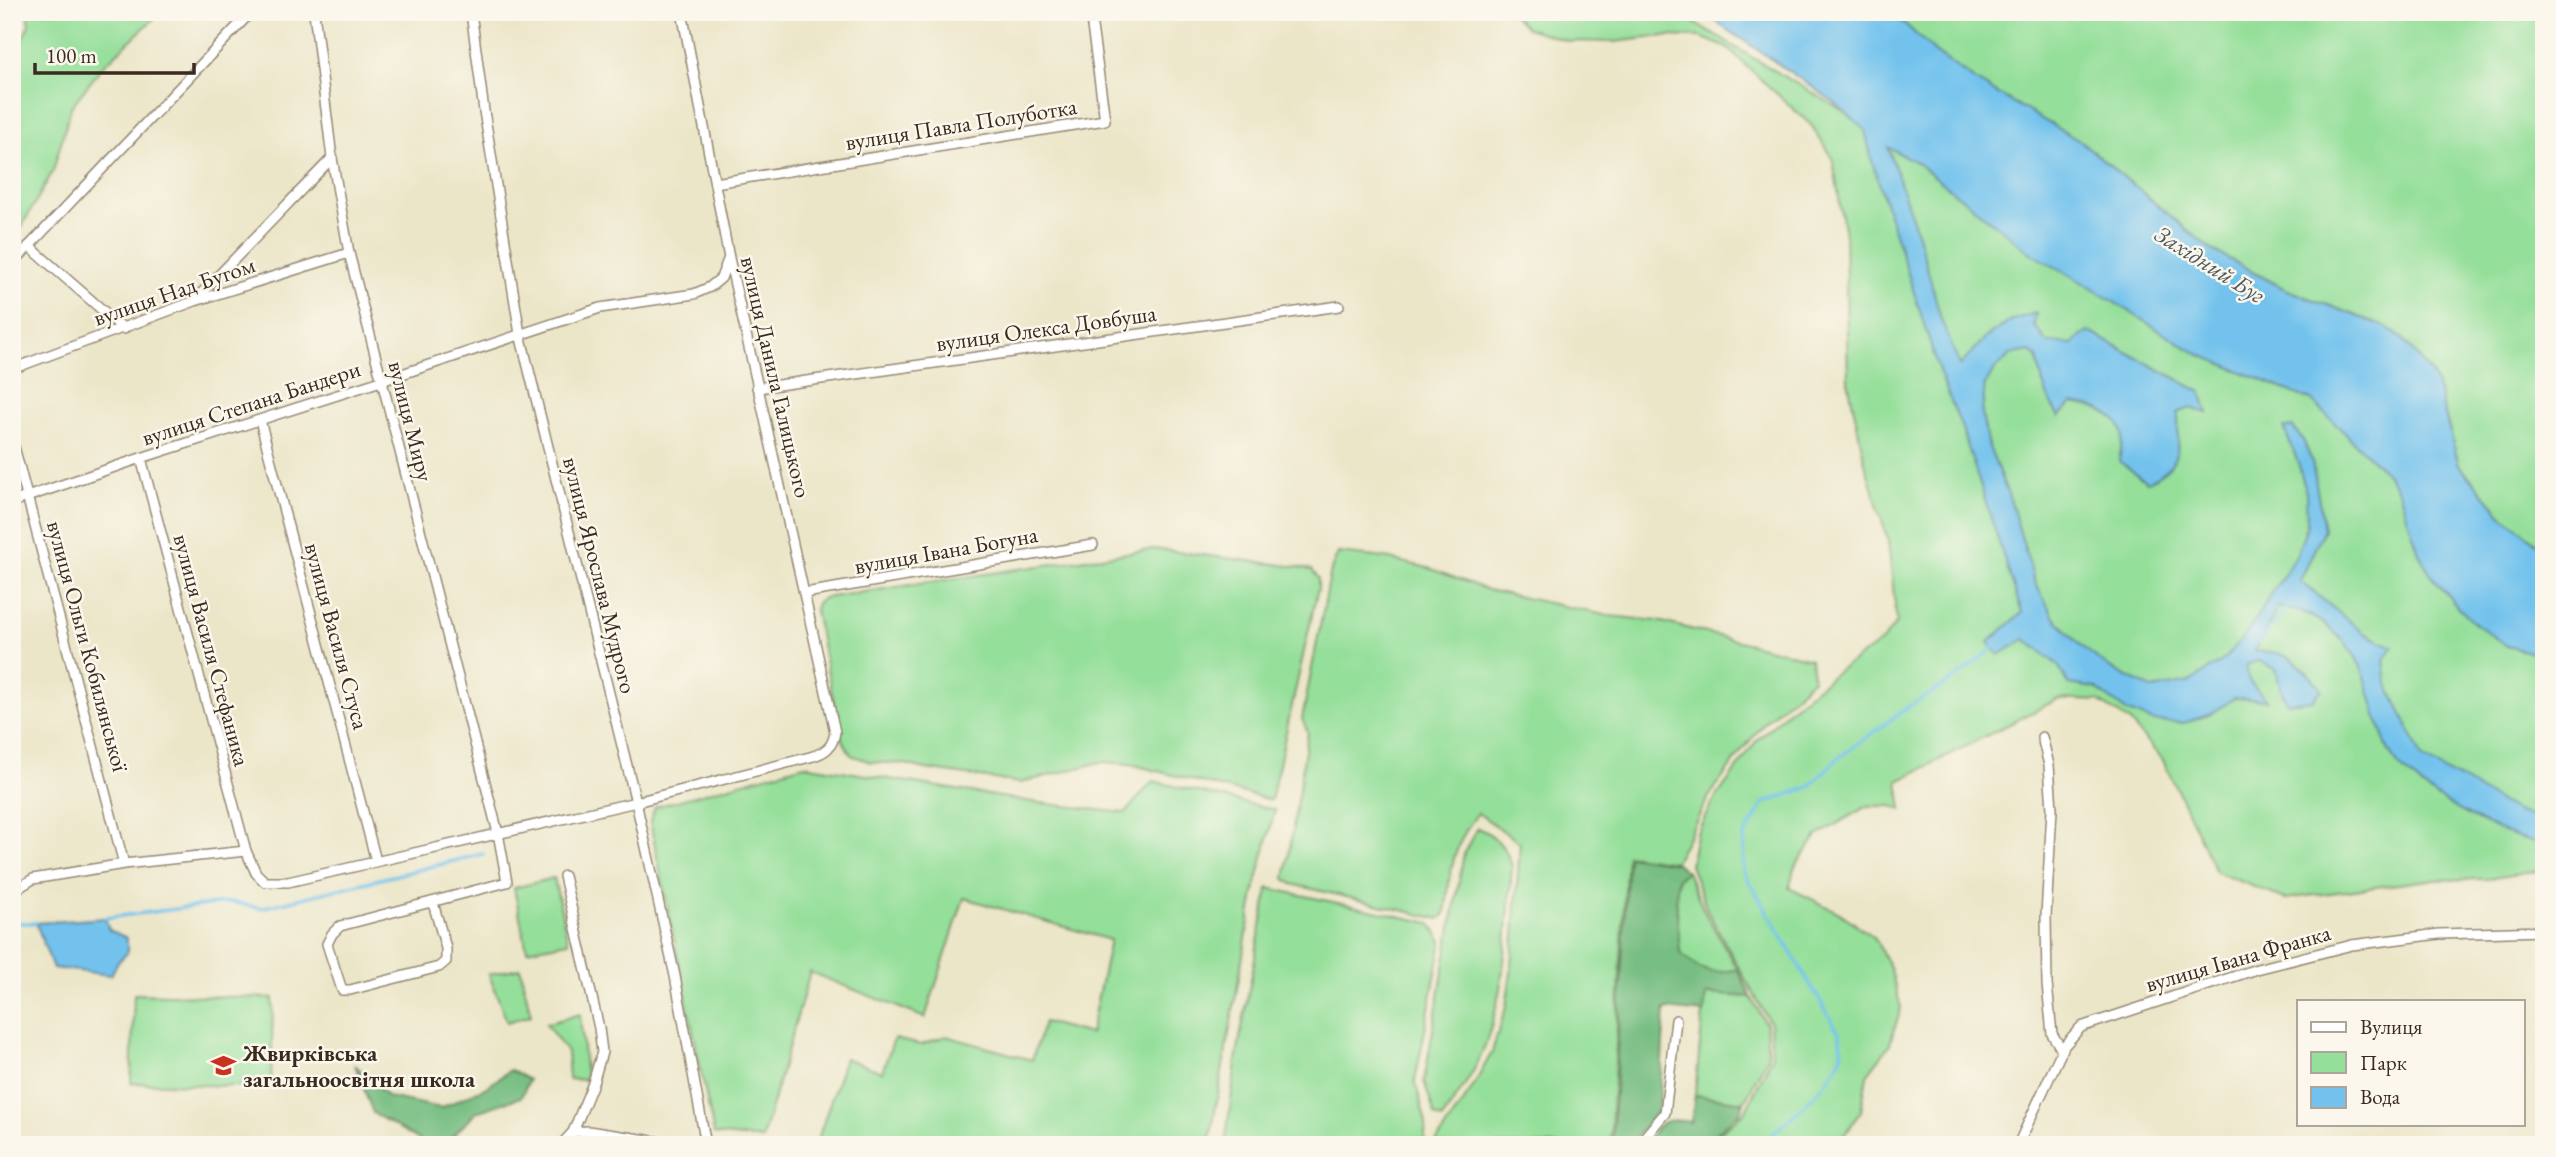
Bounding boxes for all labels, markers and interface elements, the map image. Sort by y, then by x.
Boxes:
scale bar [35,32,194,76]
text: 100 m [46,42,97,69]
street label: вулиця Павла Полуботка [843,91,1080,157]
water label: Західний Буг [2149,218,2271,310]
street label: вулиця Над Бугом [89,249,259,333]
street label: вулиця Данила Галицького [734,253,818,501]
street label: вулиця Олекса Довбуша [934,298,1159,358]
street label: вулиця Степана Бандери [138,353,364,453]
street label: вулиця Миру [382,358,441,485]
street label: вулиця Ярослава Мудрого [556,454,644,696]
street label: вулиця Ольги Кобилянської [40,517,136,776]
street label: вулиця Івана Богуна [852,519,1041,581]
street label: вулиця Василя Стефаника [167,531,258,770]
street label: вулиця Василя Стуса [298,539,377,733]
street label: вулиця Івана Франка [2142,917,2335,999]
legend [2297,1000,2524,1126]
text: Вулиця [2360,1013,2422,1040]
place label: Жвирківська загальноосвітня школа [242,1038,476,1094]
text: Парк [2360,1049,2407,1076]
school or university icon: Жвирківська загальноосвітня школа [209,1052,237,1080]
text: Вода [2360,1083,2401,1110]

